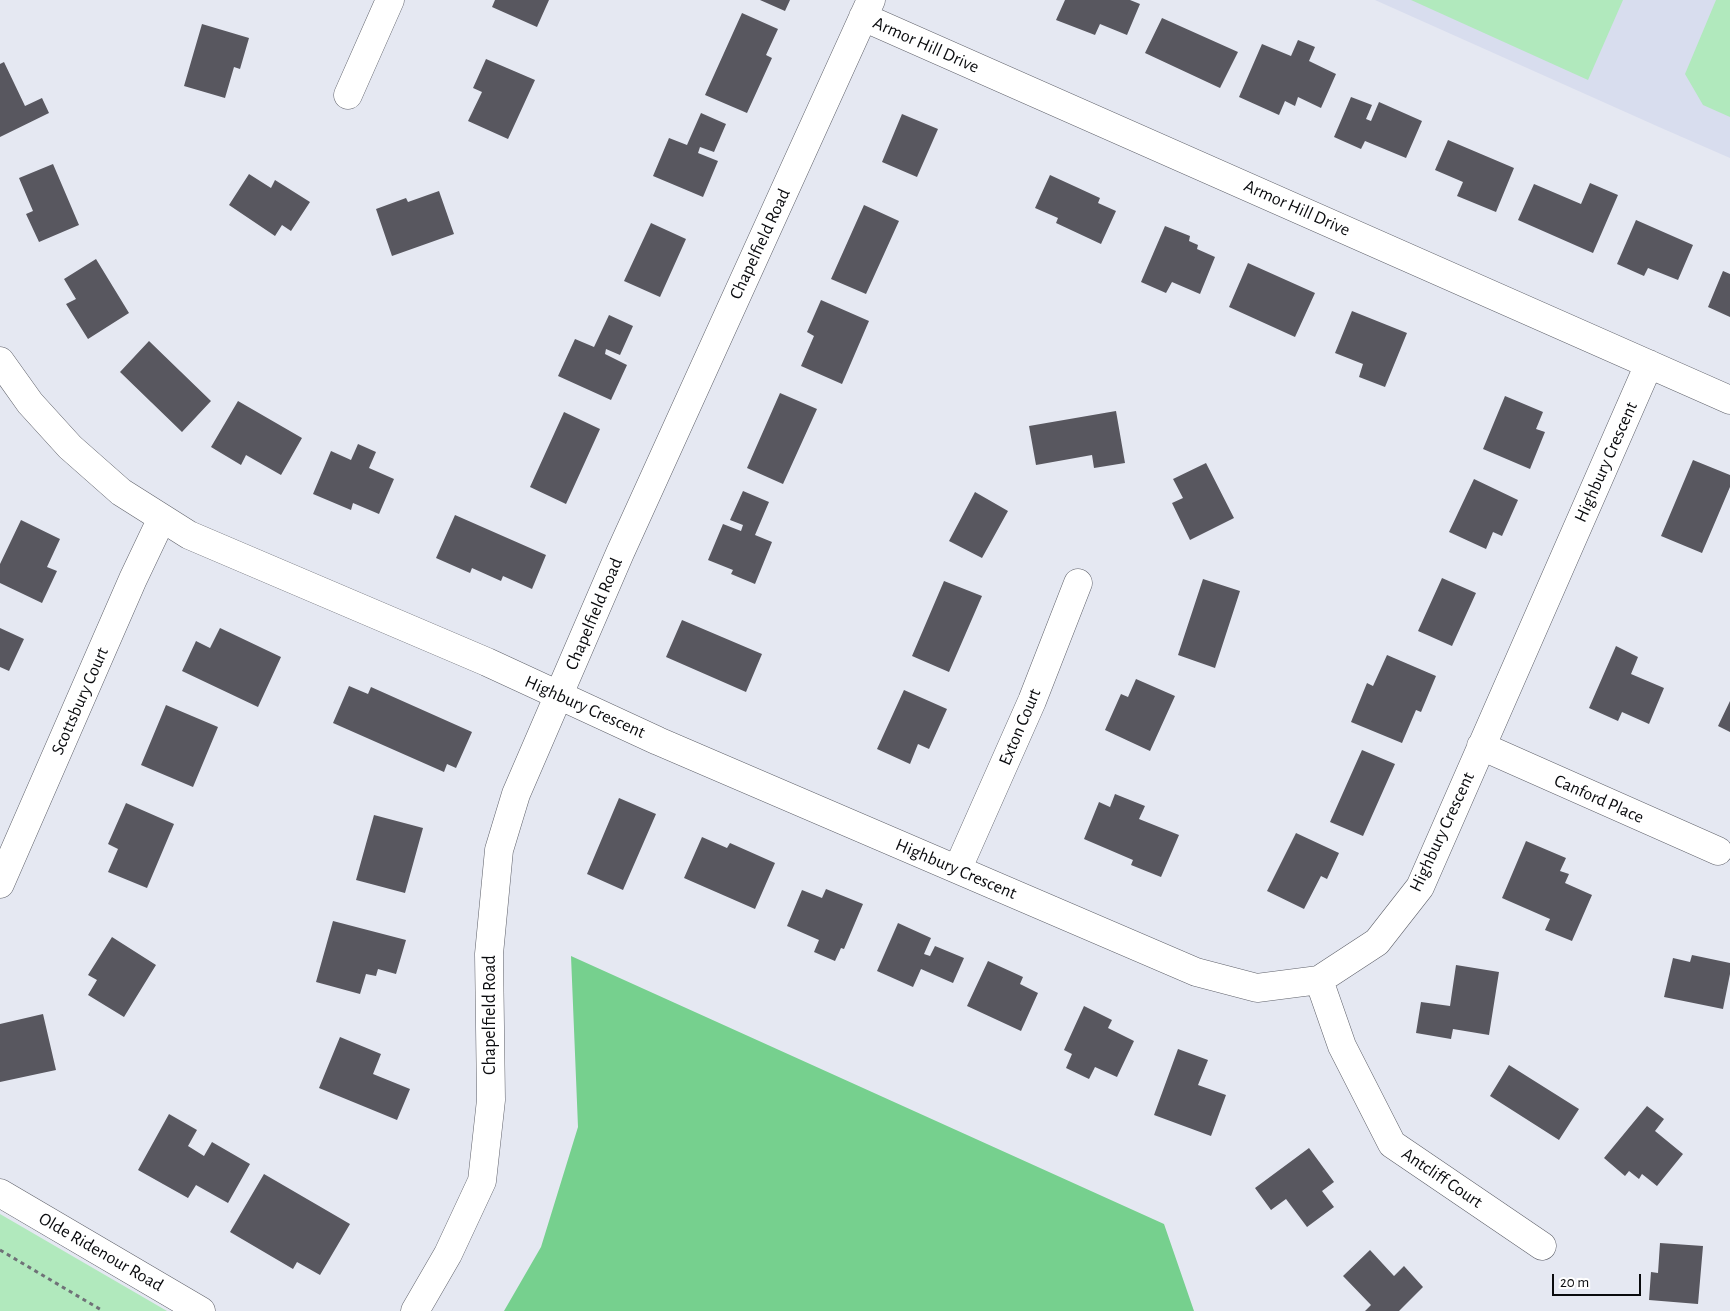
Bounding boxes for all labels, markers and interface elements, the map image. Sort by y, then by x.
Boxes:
street label: Armor Hill Drive [870,12,982,78]
street label: Armor Hill Drive [1241,175,1353,241]
street label: Chapelfield Road [725,185,795,303]
street label: Highbury Crescent [1570,398,1642,526]
street label: Chapelfield Road [561,555,627,673]
street label: Scottsbury Court [47,644,113,758]
street label: Highbury Crescent [521,671,649,743]
street label: Exton Court [994,685,1046,769]
street label: Highbury Crescent [1405,769,1479,895]
street label: Canford Place [1551,770,1647,828]
street label: Highbury Crescent [892,834,1020,904]
street label: Chapelfield Road [479,955,501,1075]
street label: Antcliff Court [1397,1143,1487,1213]
street label: Olde Ridenour Road [35,1208,167,1296]
scale bar [1555,1264,1644,1296]
text: 20 m [1560,1275,1589,1290]

